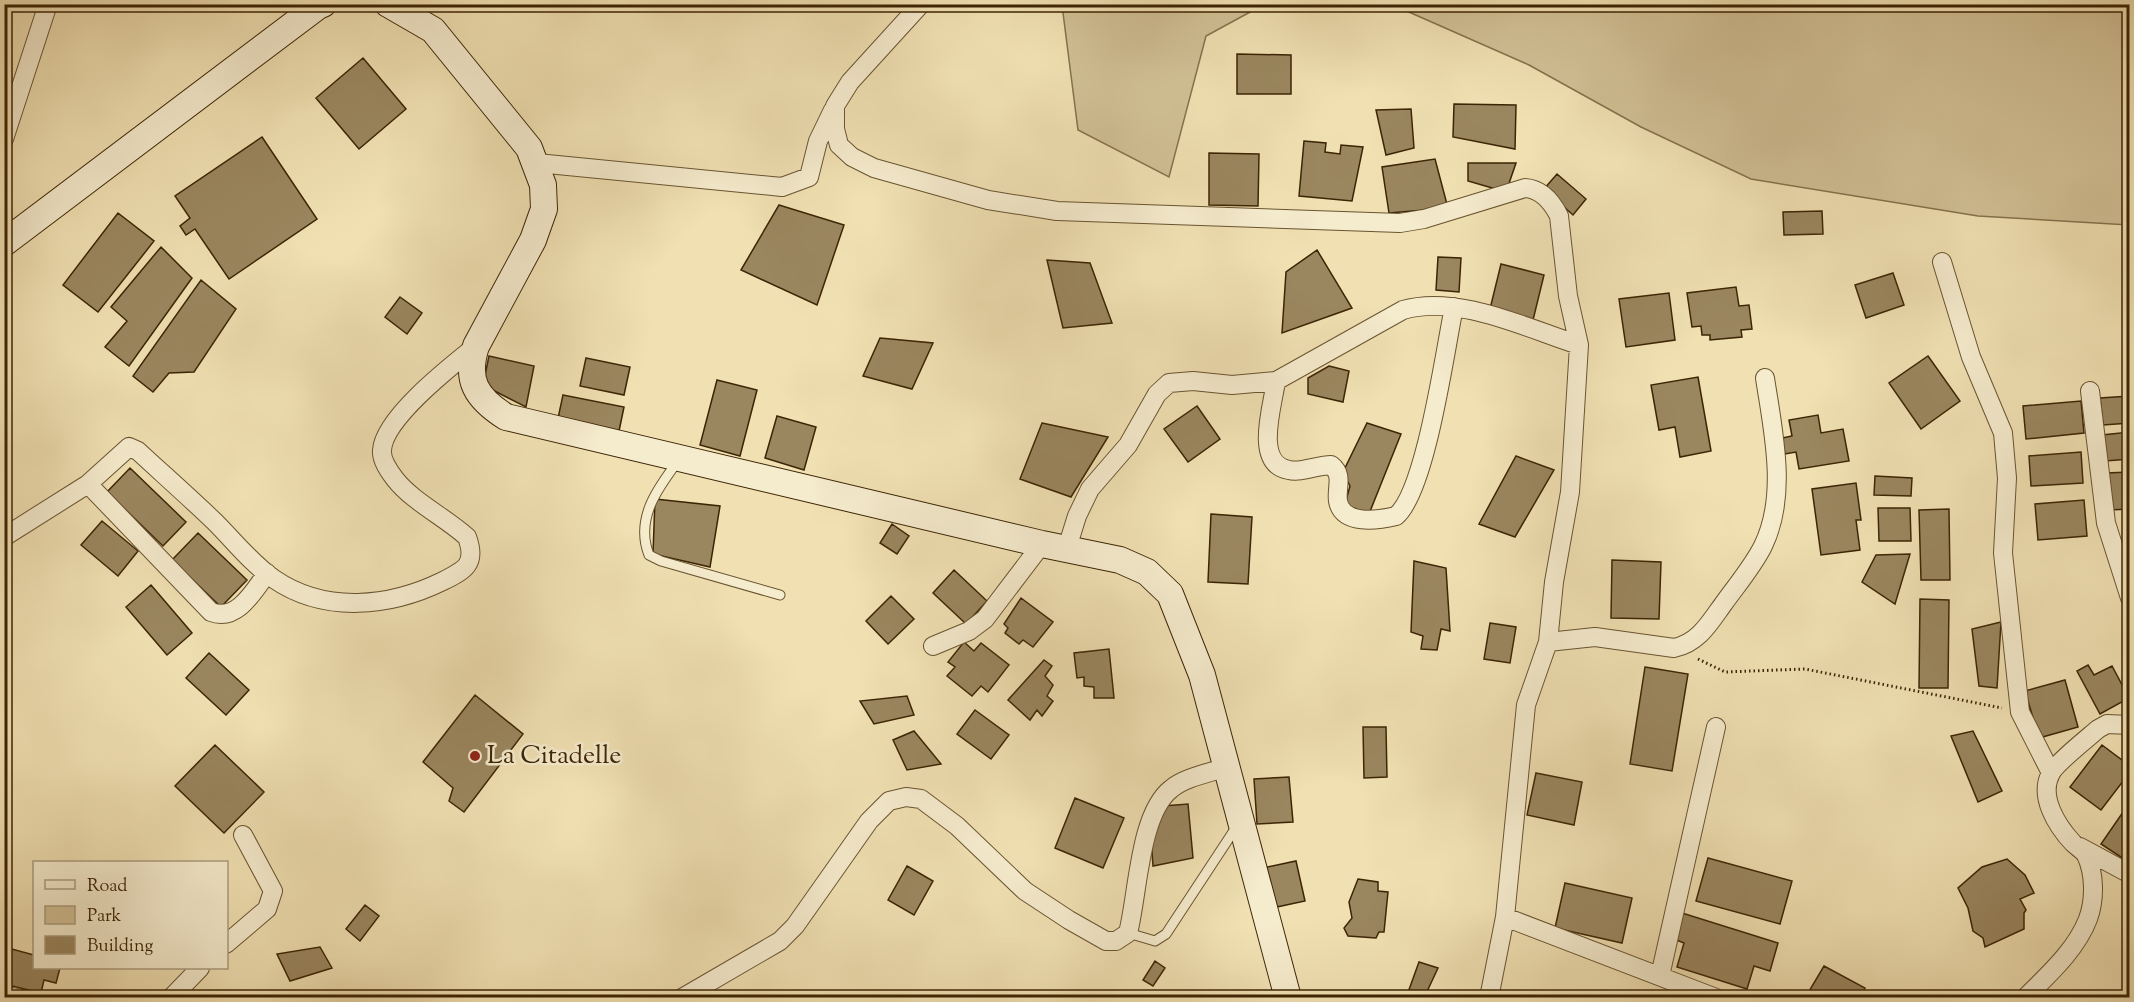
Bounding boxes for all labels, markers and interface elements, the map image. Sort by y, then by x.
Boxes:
place label: La Citadelle [487,738,621,775]
marker: La Citadelle [468,749,482,763]
legend [33,861,228,969]
text: Road [87,874,127,900]
text: Park [87,904,122,930]
text: Building [87,934,153,960]

